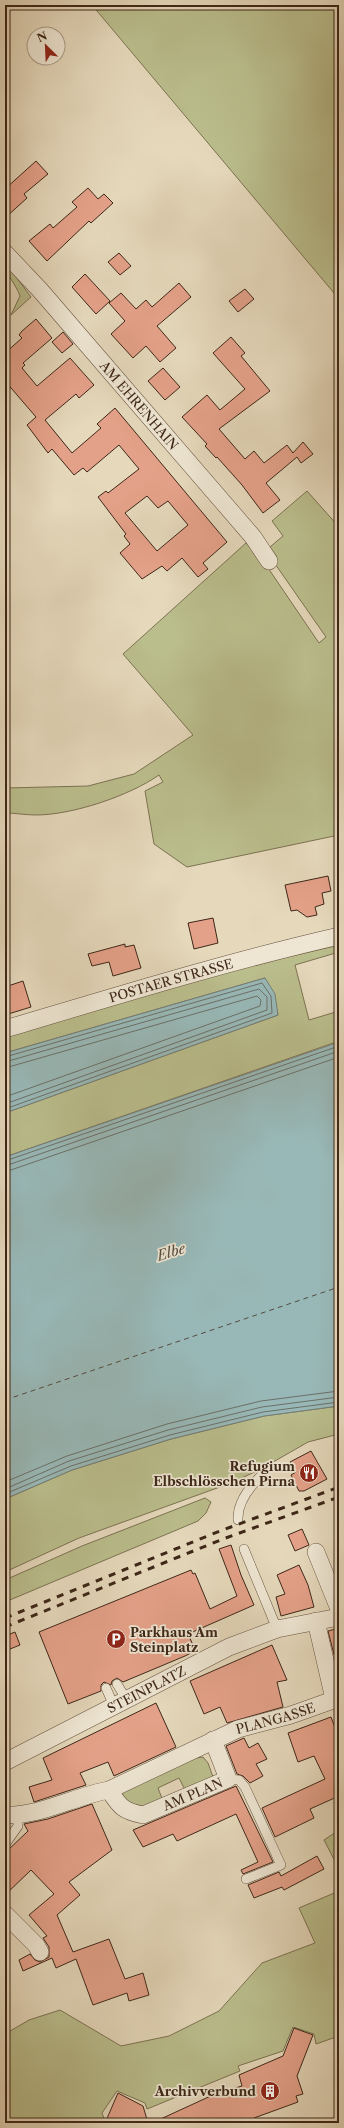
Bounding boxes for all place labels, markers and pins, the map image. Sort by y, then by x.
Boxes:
place label: Refugium Elbschlösschen Pirna [153,1458,295,1489]
restaurant icon: Refugium Elbschlösschen Pirna [298,1462,320,1484]
place label: Parkhaus Am Steinplatz [130,1624,218,1655]
parking icon: Parkhaus Am Steinplatz [105,1628,127,1650]
building icon: Archivverbund [259,2080,281,2102]
place label: Archivverbund [154,2083,256,2099]

